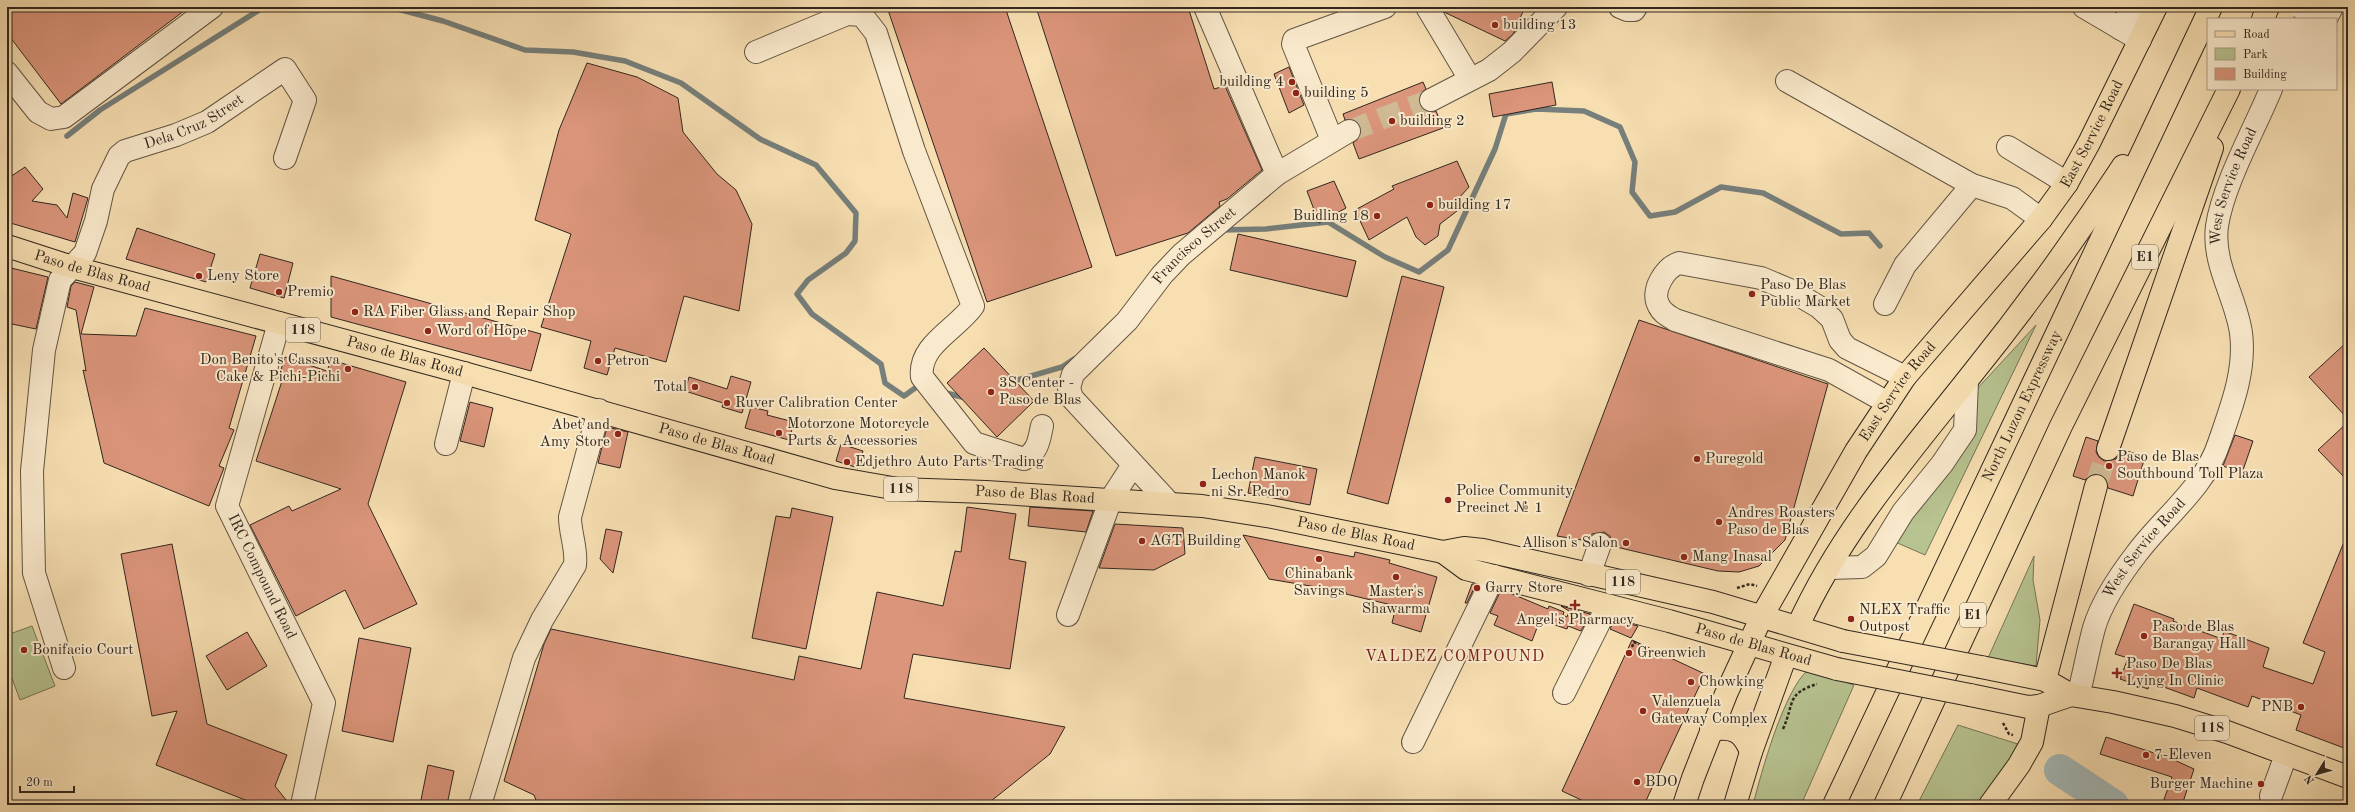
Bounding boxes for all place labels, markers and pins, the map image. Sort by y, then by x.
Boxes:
place label: building 13 [1503,18,1576,33]
marker: building 13 [1490,20,1500,30]
place label: building 4 [1219,75,1284,90]
marker: building 4 [1287,77,1297,87]
place label: building 5 [1304,86,1369,101]
marker: building 5 [1291,88,1301,98]
place label: building 2 [1400,114,1465,129]
marker: building 2 [1387,116,1397,126]
place label: building 17 [1438,198,1511,213]
marker: building 17 [1425,200,1435,210]
place label: Buidling 18 [1293,209,1369,224]
marker: Buidling 18 [1372,211,1382,221]
place label: Leny Store [207,269,279,284]
marker: Leny Store [194,271,204,281]
place label: Paso De Blas Public Market [1760,278,1851,310]
place label: Premio [287,285,334,300]
marker: Premio [274,287,284,297]
marker: Paso De Blas Public Market [1747,289,1757,299]
place label: RA Fiber Glass and Repair Shop [363,305,576,320]
marker: RA Fiber Glass and Repair Shop [350,307,360,317]
place label: Word of Hope [436,324,527,339]
marker: Word of Hope [423,326,433,336]
place label: Don Benito's Cassava Cake & Pichi-Pichi [200,353,341,385]
place label: Petron [606,354,649,369]
marker: Petron [593,356,603,366]
marker: Don Benito's Cassava Cake & Pichi-Pichi [343,364,353,374]
place label: 3S Center - Paso de Blas [999,376,1081,408]
place label: Total [653,380,687,395]
marker: Total [690,382,700,392]
marker: 3S Center - Paso de Blas [986,387,996,397]
place label: Ruver Calibration Center [735,396,897,411]
marker: Ruver Calibration Center [722,398,732,408]
place label: Motorzone Motorcycle Parts & Accessories [787,417,929,449]
place label: Abet and Amy Store [539,418,610,450]
marker: Motorzone Motorcycle Parts & Accessories [774,428,784,438]
marker: Abet and Amy Store [613,429,623,439]
place label: Paso de Blas Southbound Toll Plaza [2117,450,2264,482]
place label: Puregold [1705,452,1764,467]
marker: Puregold [1692,454,1702,464]
place label: Edjethro Auto Parts Trading [855,455,1044,470]
marker: Edjethro Auto Parts Trading [842,457,852,467]
marker: Paso de Blas Southbound Toll Plaza [2104,461,2114,471]
place label: Lechon Manok ni Sr. Pedro [1211,468,1306,500]
marker: Lechon Manok ni Sr. Pedro [1198,479,1208,489]
place label: Police Community Precinct № 1 [1456,484,1573,516]
marker: Police Community Precinct № 1 [1443,495,1453,505]
place label: Andres Roasters Paso de Blas [1727,506,1835,538]
marker: Andres Roasters Paso de Blas [1714,517,1724,527]
place label: AGT Building [1150,534,1241,549]
marker: AGT Building [1137,536,1147,546]
place label: Allison's Salon [1522,536,1618,551]
marker: Allison's Salon [1621,538,1631,548]
place label: Mang Inasal [1692,550,1772,565]
marker: Mang Inasal [1679,552,1689,562]
marker: Chinabank Savings [1314,554,1324,564]
place label: Chinabank Savings [1285,567,1354,599]
marker: Master's Shawarma [1391,572,1401,582]
place label: Garry Store [1485,581,1563,596]
marker: Garry Store [1472,583,1482,593]
place label: Master's Shawarma [1362,585,1431,617]
marker: Angel's Pharmacy [1570,600,1580,610]
place label: NLEX Traffic Outpost [1859,603,1951,635]
place label: Angel's Pharmacy [1516,613,1634,628]
marker: NLEX Traffic Outpost [1846,614,1856,624]
place label: Paso de Blas Barangay Hall [2152,620,2246,652]
marker: Paso de Blas Barangay Hall [2139,631,2149,641]
place label: Bonifacio Court [32,643,133,658]
marker: Bonifacio Court [19,645,29,655]
place label: Greenwich [1637,646,1706,661]
marker: Greenwich [1624,648,1634,658]
place label: Paso De Blas Lying In Clinic [2126,657,2224,689]
marker: Paso De Blas Lying In Clinic [2111,667,2123,679]
place label: Chowking [1699,675,1764,690]
marker: Chowking [1686,677,1696,687]
place label: Valenzuela Gateway Complex [1651,695,1768,727]
place label: PNB [2261,700,2293,715]
marker: PNB [2296,702,2306,712]
marker: Valenzuela Gateway Complex [1638,706,1648,716]
place label: 7-Eleven [2154,748,2212,763]
marker: 7-Eleven [2141,750,2151,760]
place label: BDO [1645,775,1678,790]
marker: BDO [1632,777,1642,787]
place label: Burger Machine [2149,777,2253,792]
marker: Burger Machine [2256,779,2266,789]

